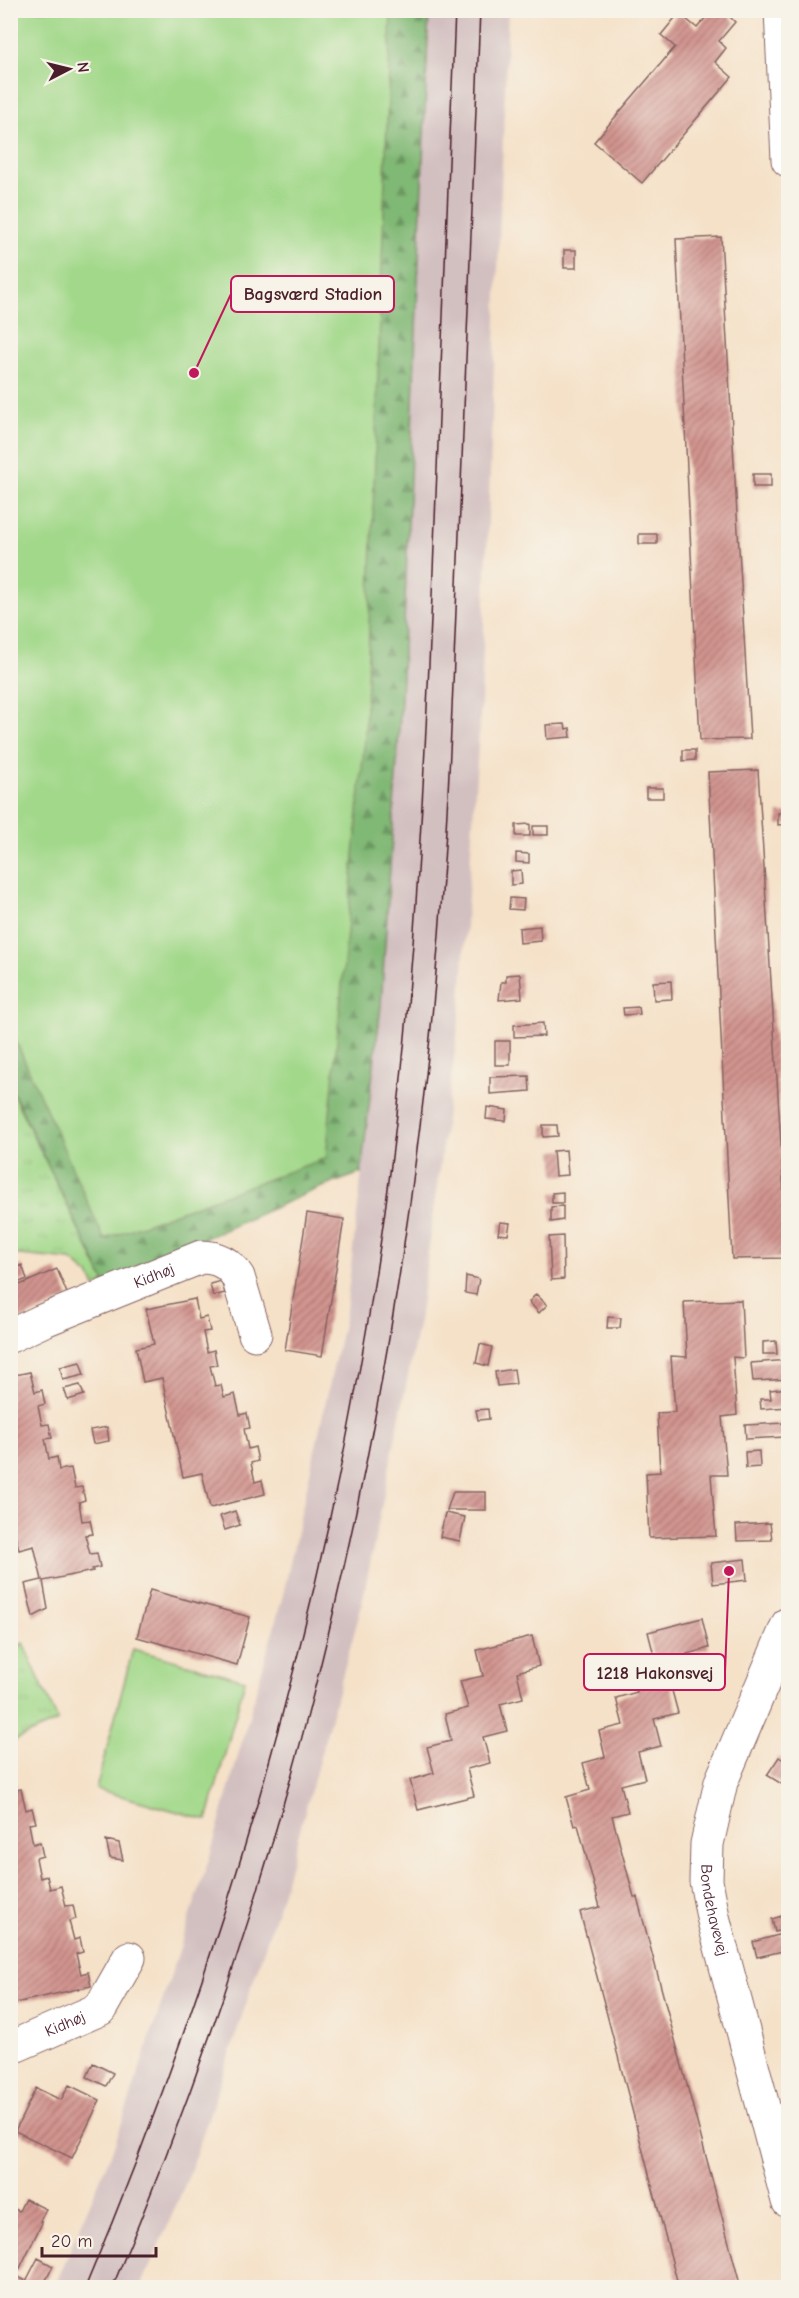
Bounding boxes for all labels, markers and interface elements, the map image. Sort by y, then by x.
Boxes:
north arrow [39,39,99,99]
text: N [73,61,92,74]
callout: Bagsværd Stadion [231,276,394,312]
text: Bagsværd Stadion [244,284,382,305]
street label: Kidhøj [131,1260,177,1292]
callout: 1218 Hakonsvej [584,1654,725,1690]
text: 1218 Hakonsvej [597,1663,713,1684]
street label: Bondehavevej [697,1864,732,1958]
street label: Kidhøj [42,2008,88,2041]
scale bar [42,2220,156,2258]
text: 20 m [51,2231,92,2252]

